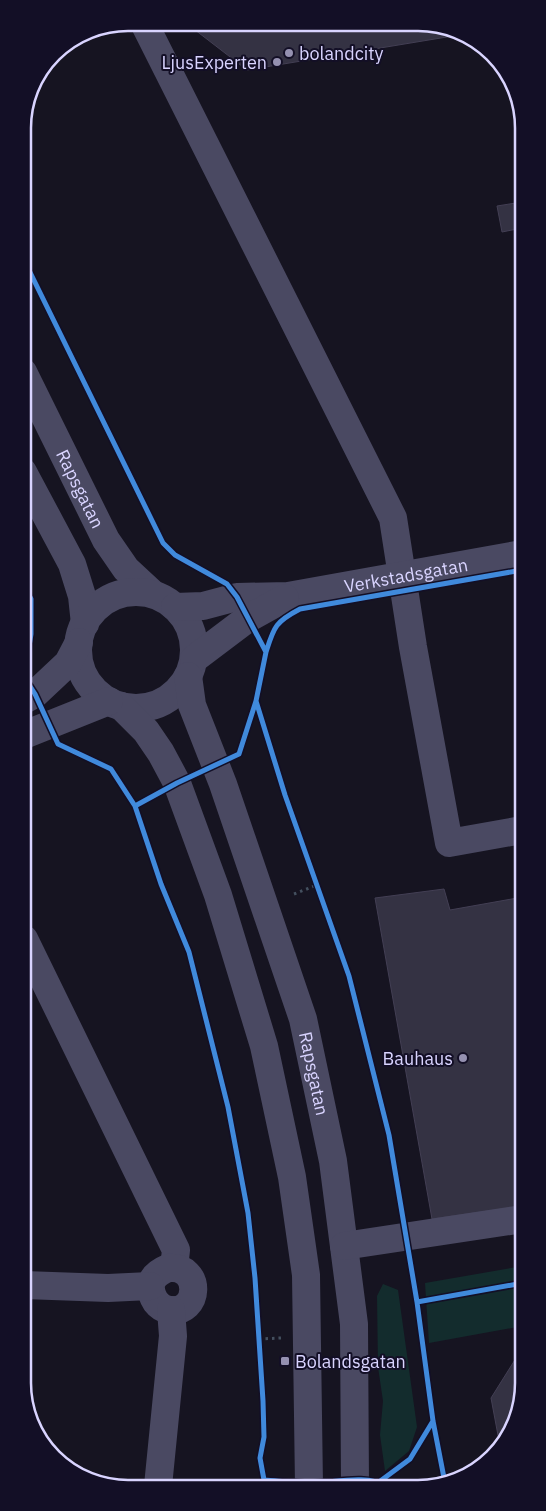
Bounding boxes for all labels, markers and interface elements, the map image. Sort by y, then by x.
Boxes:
place label: bolandcity [299,42,384,65]
marker: bolandcity [283,47,295,59]
place label: LjusExperten [162,51,267,74]
marker: LjusExperten [271,56,283,68]
street label: Rapsgatan [51,445,110,532]
street label: Verkstadsgatan [342,552,470,597]
street label: Rapsgatan [294,1029,335,1118]
place label: Bauhaus [383,1047,453,1070]
marker: Bauhaus [457,1052,469,1064]
place label: Bolandsgatan [295,1350,406,1373]
marker: Bolandsgatan [279,1355,291,1367]

